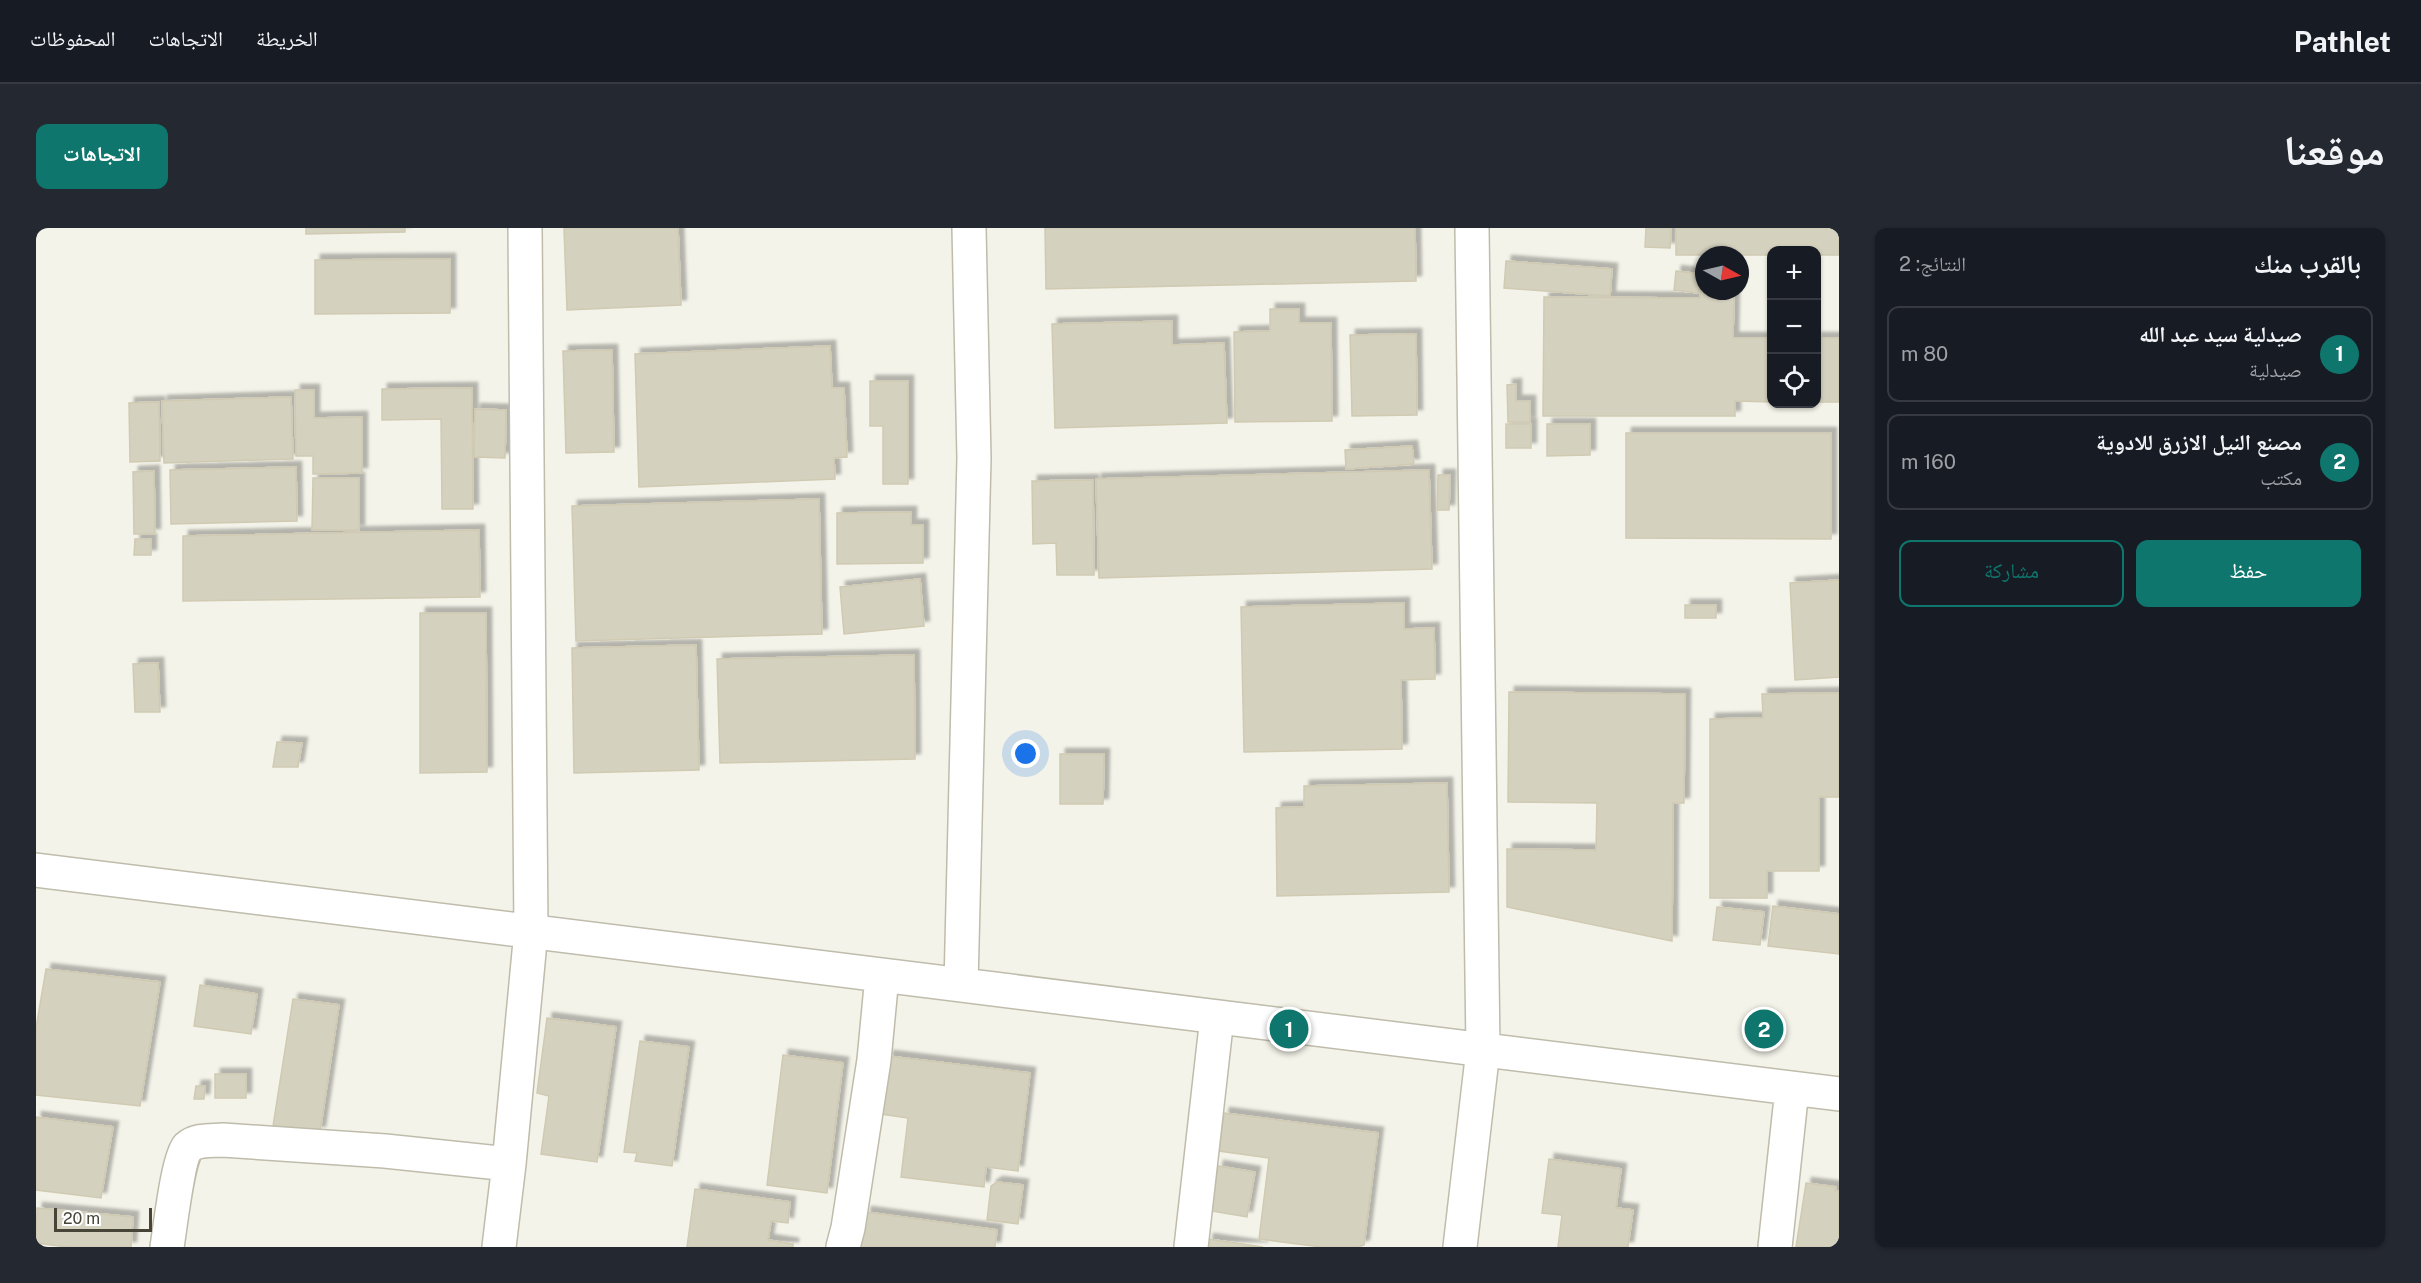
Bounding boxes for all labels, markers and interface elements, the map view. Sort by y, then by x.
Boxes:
text: Pathlet [2294,25,2391,58]
text: المحفوظات [30,26,115,51]
text: الاتجاهات [148,26,223,51]
text: الخريطة [256,26,318,51]
button: الاتجاهات [36,124,168,189]
text: موقعنا [2284,125,2385,174]
north arrow [1695,246,1749,300]
map controls [1767,246,1821,408]
button: + [1767,246,1821,300]
text: بالقرب منك [2254,248,2361,279]
text: النتائج: 2 [1899,252,1966,276]
button: − [1767,300,1821,354]
text: صيدلية سيد عبد الله [2139,321,2302,347]
text: 80 m [1901,342,1948,366]
text: 1 [2335,342,2344,366]
button: locate [1767,354,1821,408]
text: صيدلية [2249,358,2302,382]
text: مصنع النيل الازرق للادوية [2096,429,2302,455]
text: 160 m [1901,450,1956,474]
text: 2 [2333,450,2346,474]
text: مكتب [2260,466,2302,490]
button: مشاركة [1899,540,2124,607]
button: حفظ [2136,540,2361,607]
your location [1011,739,1040,768]
pin: 1 [1270,1006,1308,1052]
pin: 2 [1744,1006,1784,1052]
scale bar [54,1205,152,1232]
text: 20 m [63,1209,100,1228]

